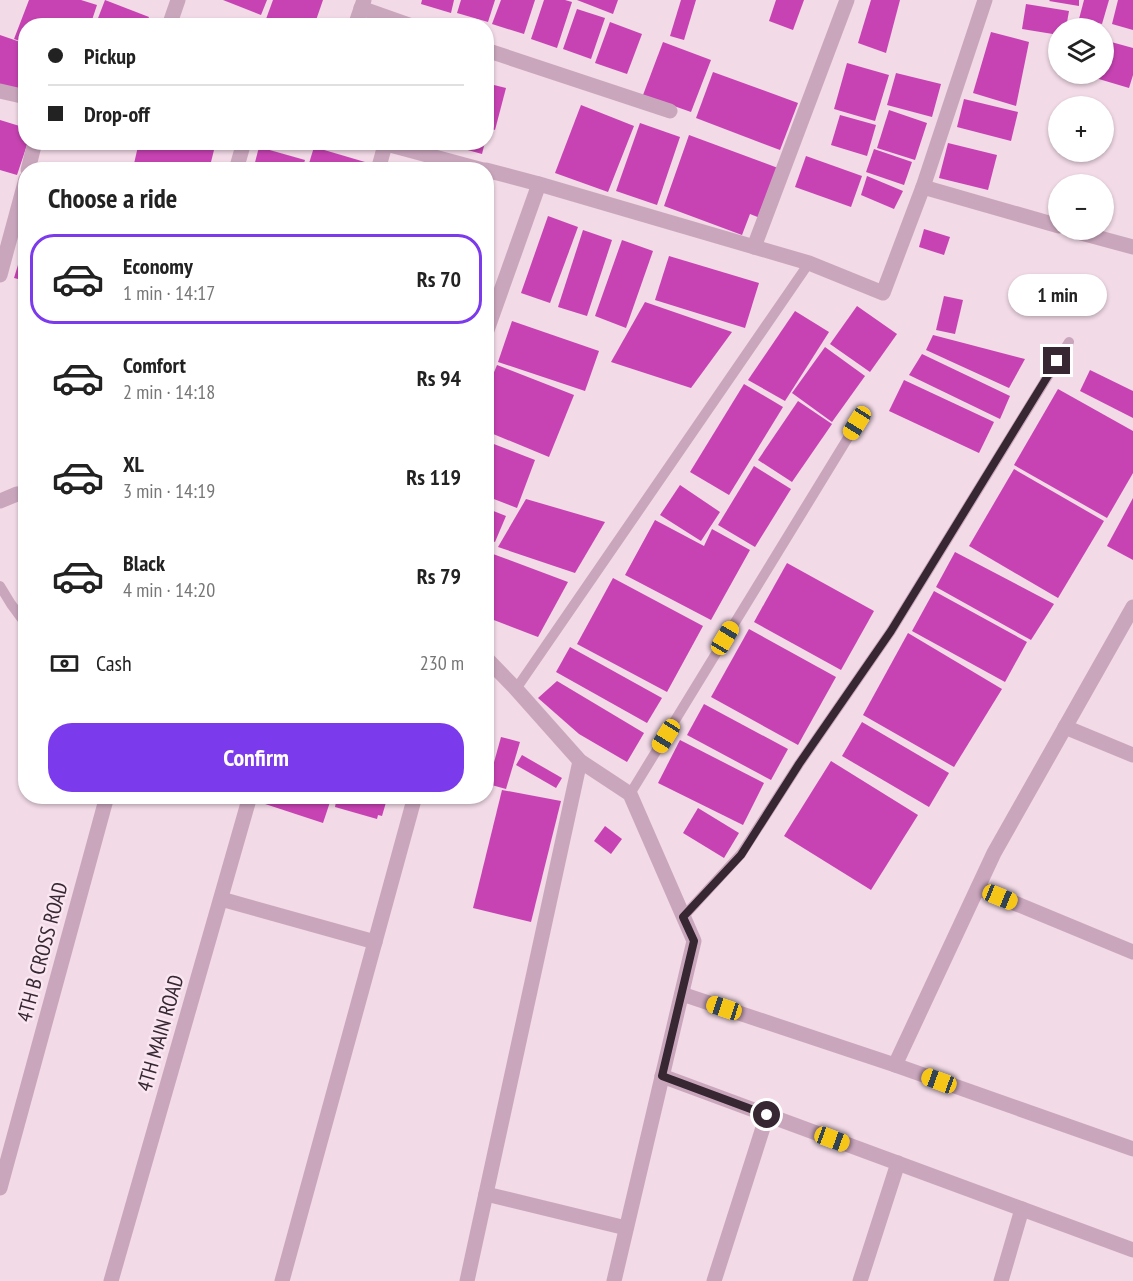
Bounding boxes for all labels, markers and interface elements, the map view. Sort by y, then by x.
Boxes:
map controls [1048,18,1114,240]
button: layers [1048,18,1114,84]
text: Pickup [84,42,136,70]
button: + [1048,96,1114,162]
text: Drop-off [84,100,150,128]
button: − [1048,174,1114,240]
text: Choose a ride [48,181,177,215]
icon: car [51,252,105,306]
text: Economy [123,252,193,280]
text: Rs 70 [417,265,461,293]
callout: 1 min [1008,274,1106,316]
text: 1 min · 14:17 [123,280,215,306]
text: 1 min [1037,282,1078,308]
route end [1043,347,1070,374]
icon: car [51,351,105,405]
text: Comfort [123,351,186,379]
text: Rs 94 [417,364,461,392]
text: 2 min · 14:18 [123,379,215,405]
car [840,403,874,443]
icon: car [51,450,105,504]
text: XL [123,450,144,478]
text: Rs 119 [406,463,461,491]
text: 3 min · 14:19 [123,478,215,504]
icon: car [51,549,105,603]
text: Black [123,549,165,577]
text: Rs 79 [417,562,461,590]
text: 4 min · 14:20 [123,577,215,603]
car [708,618,742,658]
icon: cash [48,647,81,680]
text: Cash [96,649,132,677]
text: 230 m [420,650,464,676]
car [649,716,683,756]
button: Confirm [48,723,464,792]
street label: 4TH B CROSS ROAD [10,879,74,1025]
car [980,882,1020,912]
street label: 4TH MAIN ROAD [130,972,190,1094]
car [704,994,744,1022]
car [919,1066,959,1096]
route start [753,1101,780,1128]
car [812,1124,852,1154]

